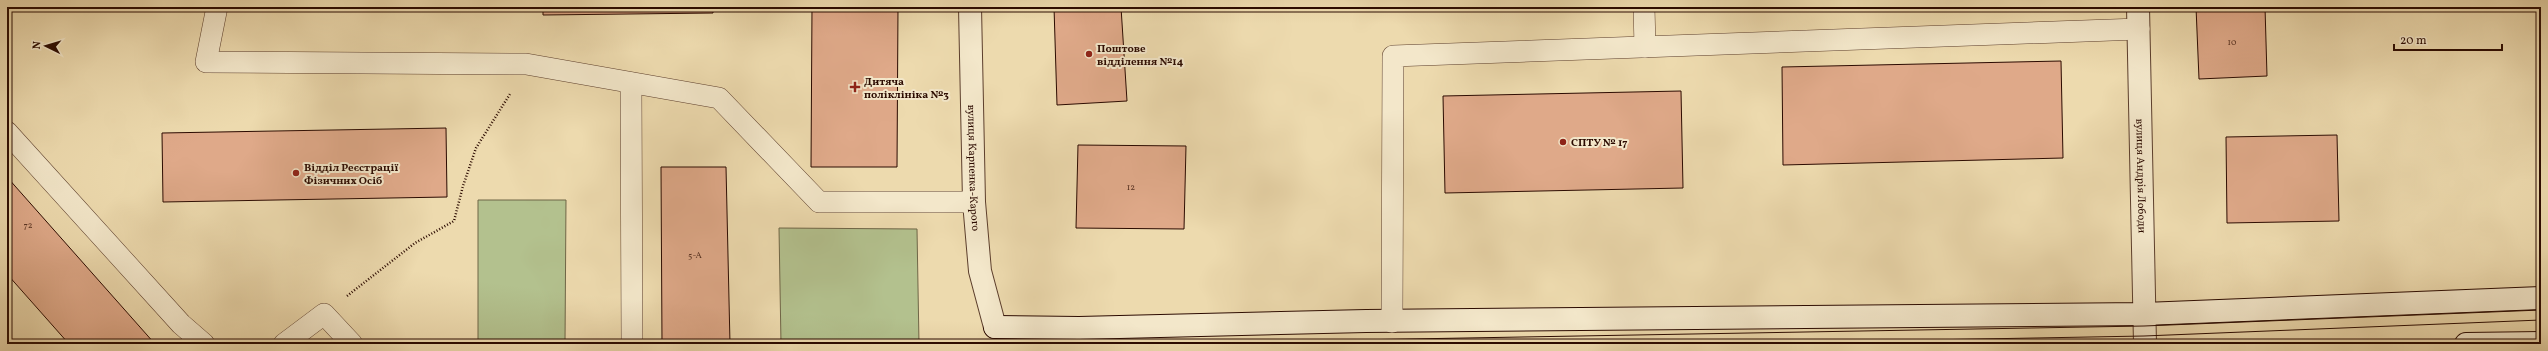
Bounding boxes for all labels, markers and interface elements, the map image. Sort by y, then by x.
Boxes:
north arrow [26,26,66,66]
scale bar [2394,26,2502,52]
text: 20 m [2400,33,2427,49]
house number: 10 [2228,36,2237,49]
text: N [30,41,45,50]
place label: Поштове відділення №14 [1097,42,1184,70]
marker: Поштове відділення №14 [1084,49,1094,59]
place label: Дитяча поліклініка №3 [864,75,949,103]
marker: Дитяча поліклініка №3 [849,81,861,93]
street label: вулиця Карпенка-Карого [963,105,983,232]
street label: вулиця Андрія Лободи [2131,119,2149,234]
place label: СПТУ № 17 [1571,136,1628,151]
marker: СПТУ № 17 [1558,137,1568,147]
place label: Відділ Реєстрації Фізичних Осіб [304,161,398,189]
marker: Відділ Реєстрації Фізичних Осіб [291,168,301,178]
house number: 12 [1127,181,1135,194]
house number: 72 [23,219,33,232]
house number: 5-А [688,249,703,262]

